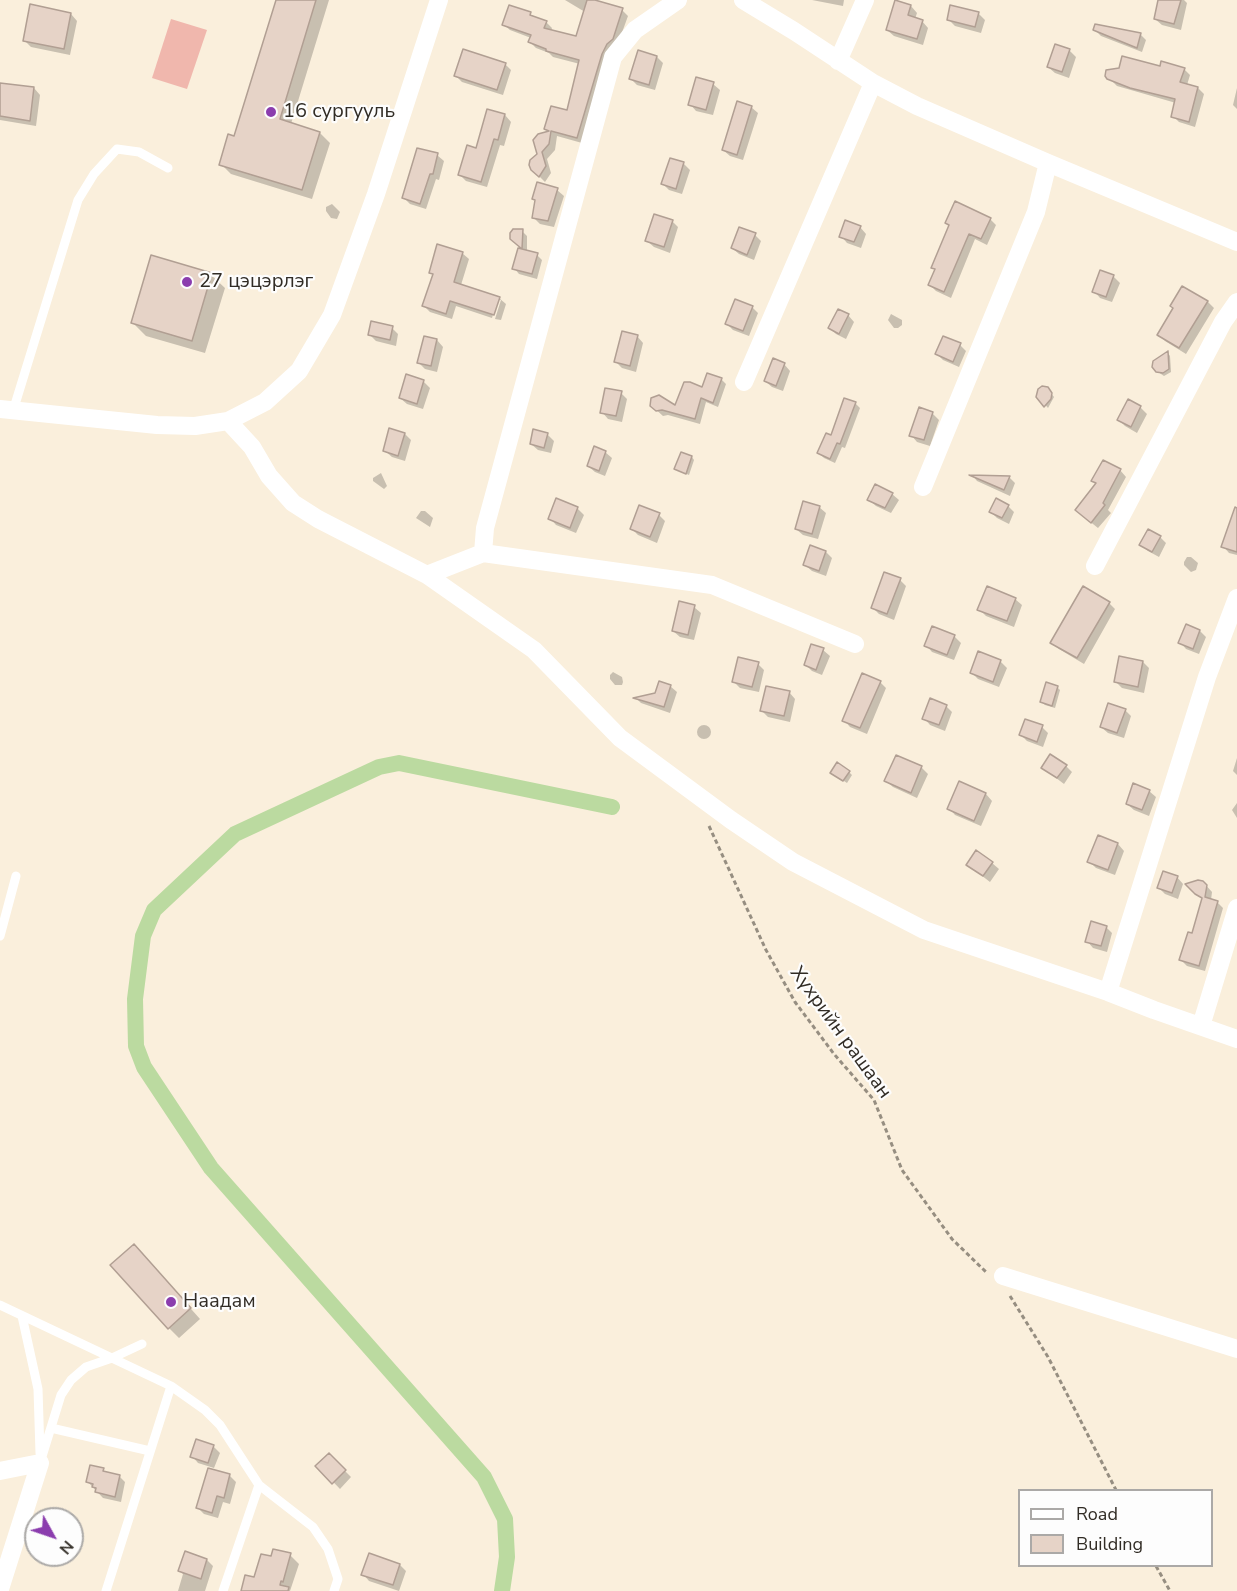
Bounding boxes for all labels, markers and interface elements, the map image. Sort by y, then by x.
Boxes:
place label: 16 сургууль [283,100,395,124]
marker: 16 сургууль [264,105,278,119]
place label: 27 цэцэрлэг [199,270,313,294]
marker: 27 цэцэрлэг [180,275,194,289]
street label: Хүхрийн рашаан [784,962,896,1104]
place label: Наадам [183,1290,256,1314]
marker: Наадам [164,1295,178,1309]
legend [1018,1489,1213,1567]
text: Road [1076,1502,1118,1526]
north arrow [24,1507,84,1567]
text: Building [1076,1532,1143,1556]
text: N [54,1536,79,1559]

